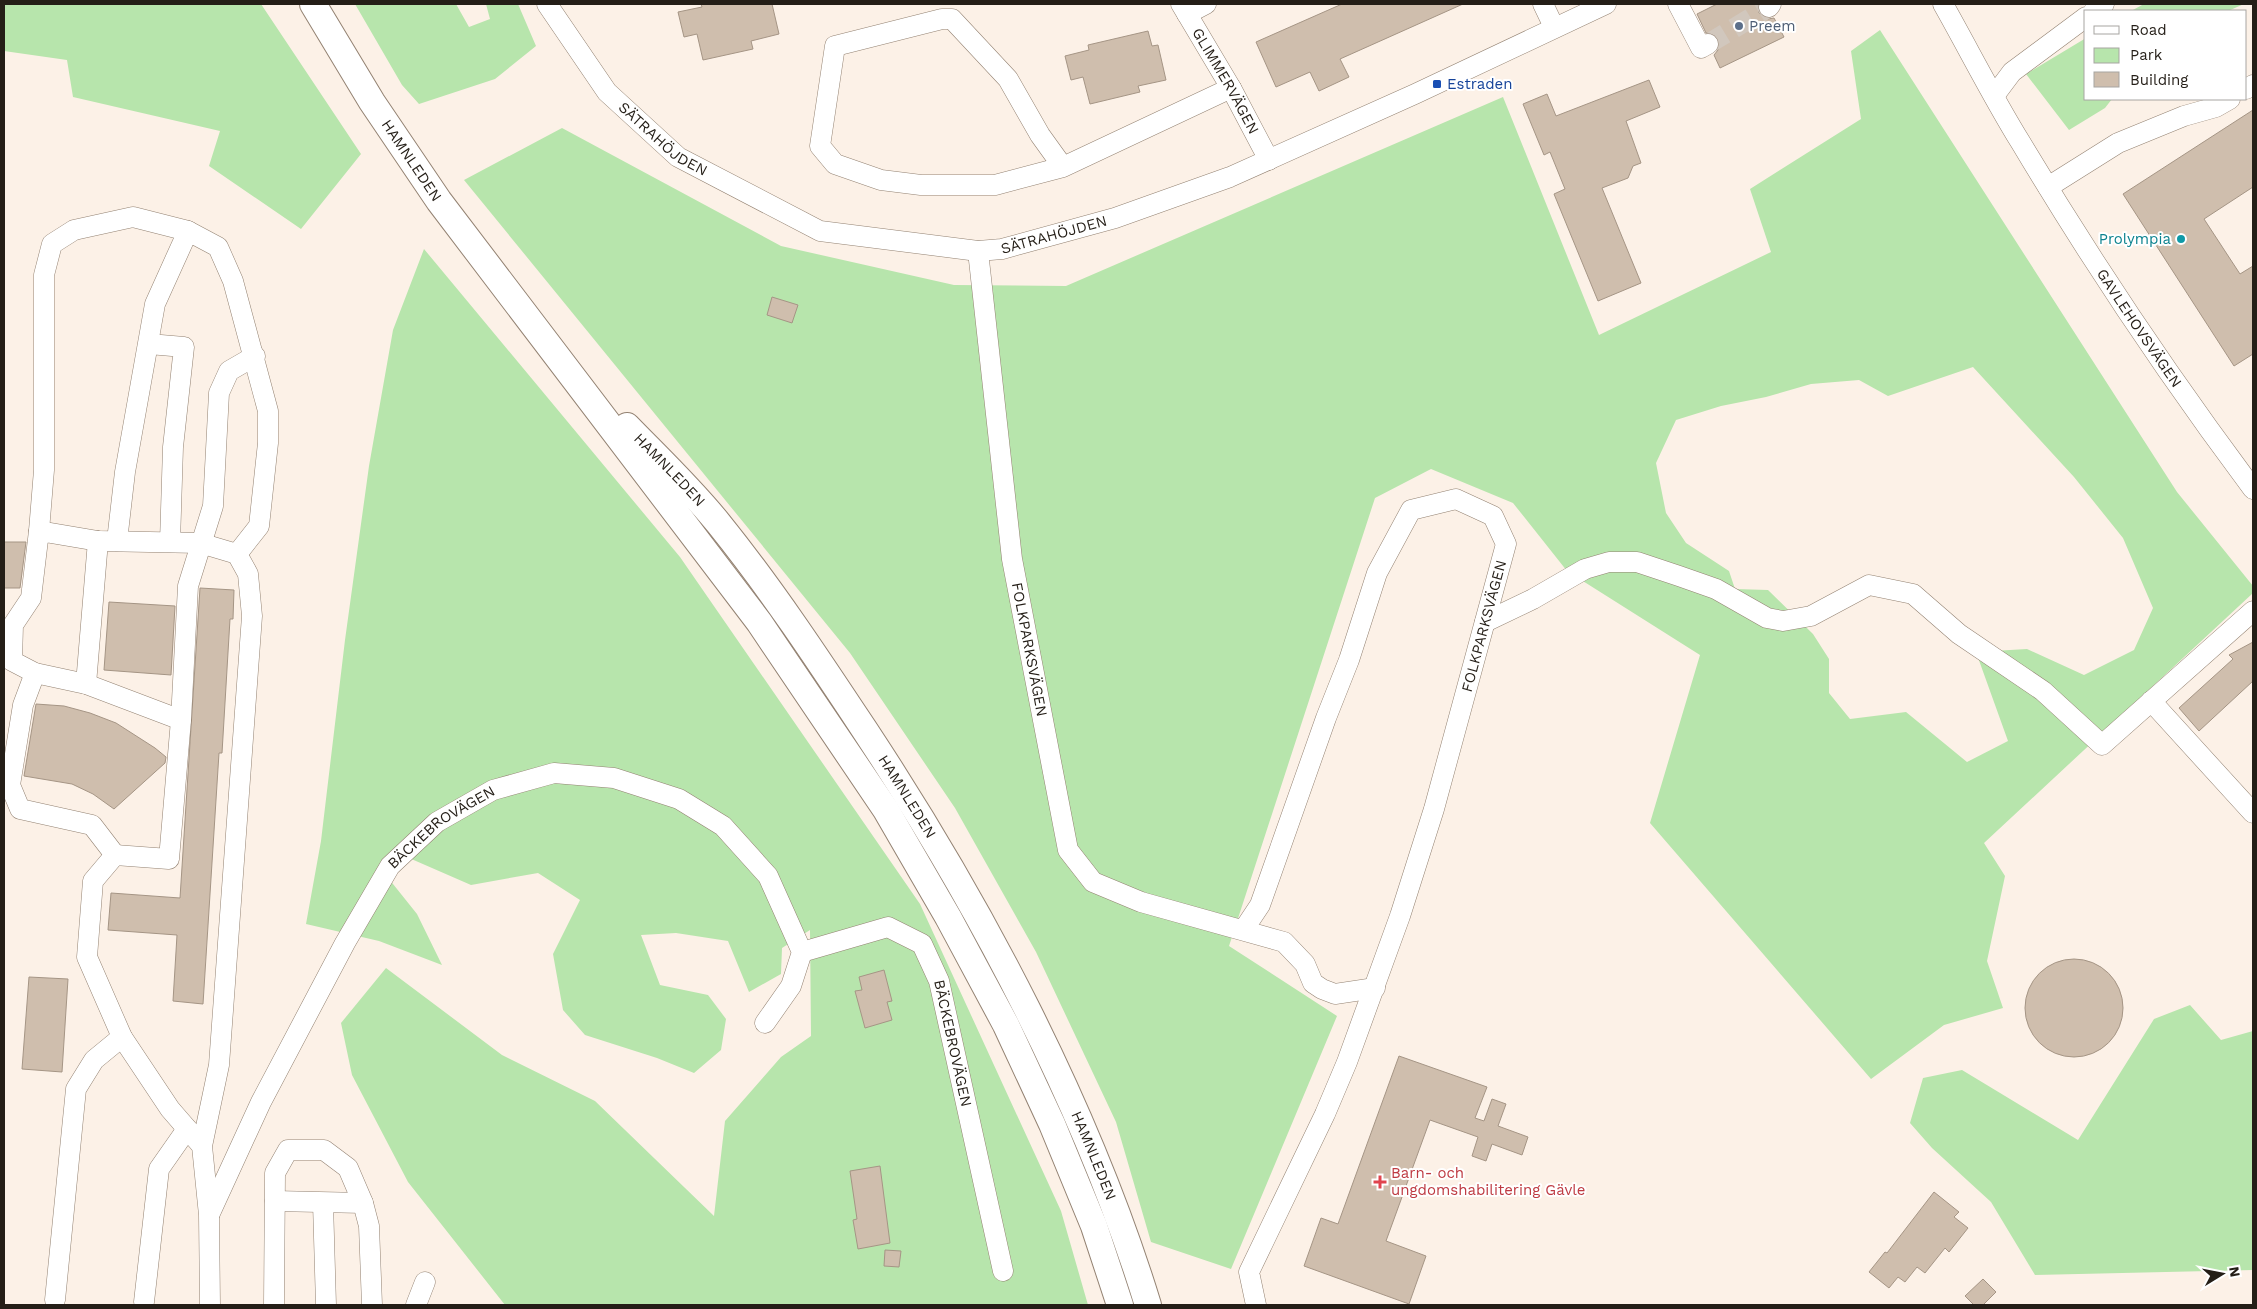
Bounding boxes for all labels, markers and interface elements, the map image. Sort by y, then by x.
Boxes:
legend [2084,10,2247,100]
place label: Preem [1749,17,1796,35]
marker: Preem [1733,20,1745,32]
text: Road [2130,21,2167,39]
street label: GLIMMERVÄGEN [1188,25,1263,137]
text: Park [2130,46,2163,64]
text: Building [2130,71,2188,89]
place label: Estraden [1447,75,1513,93]
marker: Estraden [1431,78,1443,90]
street label: SÄTRAHÖJDEN [615,98,710,180]
street label: HAMNLEDEN [378,116,446,205]
street label: SÄTRAHÖJDEN [999,212,1109,258]
place label: Prolympia [2099,230,2172,248]
marker: Prolympia [2175,233,2187,245]
street label: GAVLEHOVSVÄGEN [2093,265,2186,391]
street label: HAMNLEDEN [630,429,709,510]
street label: FOLKPARKSVÄGEN [1458,558,1510,694]
street label: FOLKPARKSVÄGEN [1008,581,1051,718]
street label: HAMNLEDEN [874,752,940,842]
street label: BÄCKEBROVÄGEN [384,782,498,873]
street label: BÄCKEBROVÄGEN [930,978,975,1108]
street label: HAMNLEDEN [1067,1108,1120,1203]
place label: Barn- och ungdomshabilitering Gävle [1391,1164,1585,1199]
marker: Barn- och ungdomshabilitering Gävle [1373,1175,1387,1189]
north arrow [2197,1249,2247,1299]
text: N [2226,1265,2244,1278]

